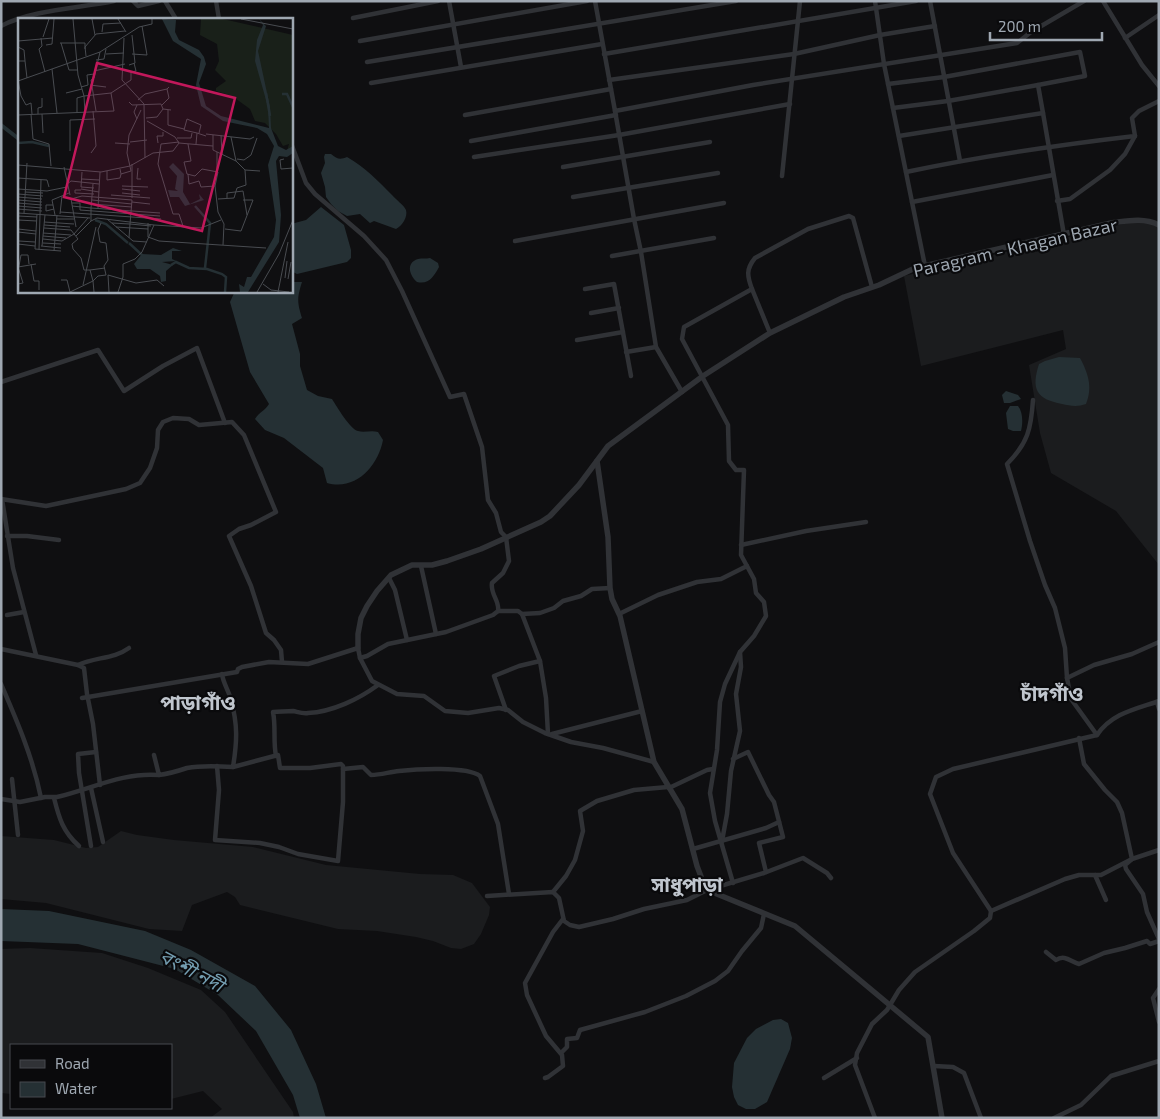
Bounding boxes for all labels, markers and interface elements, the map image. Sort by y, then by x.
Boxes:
scale bar [990,10,1102,42]
text: 200 m [998,17,1041,35]
inset map [18,18,292,292]
street label: Paragram - Khagan Bazar [911,213,1119,281]
district label: চাঁদগাঁও [1020,681,1083,705]
district label: পাড়াগাঁও [160,690,236,715]
district label: সাধুপাড়া [650,872,723,897]
water label: বংশী নদী [156,944,231,998]
legend [10,1044,172,1109]
text: Road [55,1054,90,1072]
text: Water [55,1079,97,1097]

